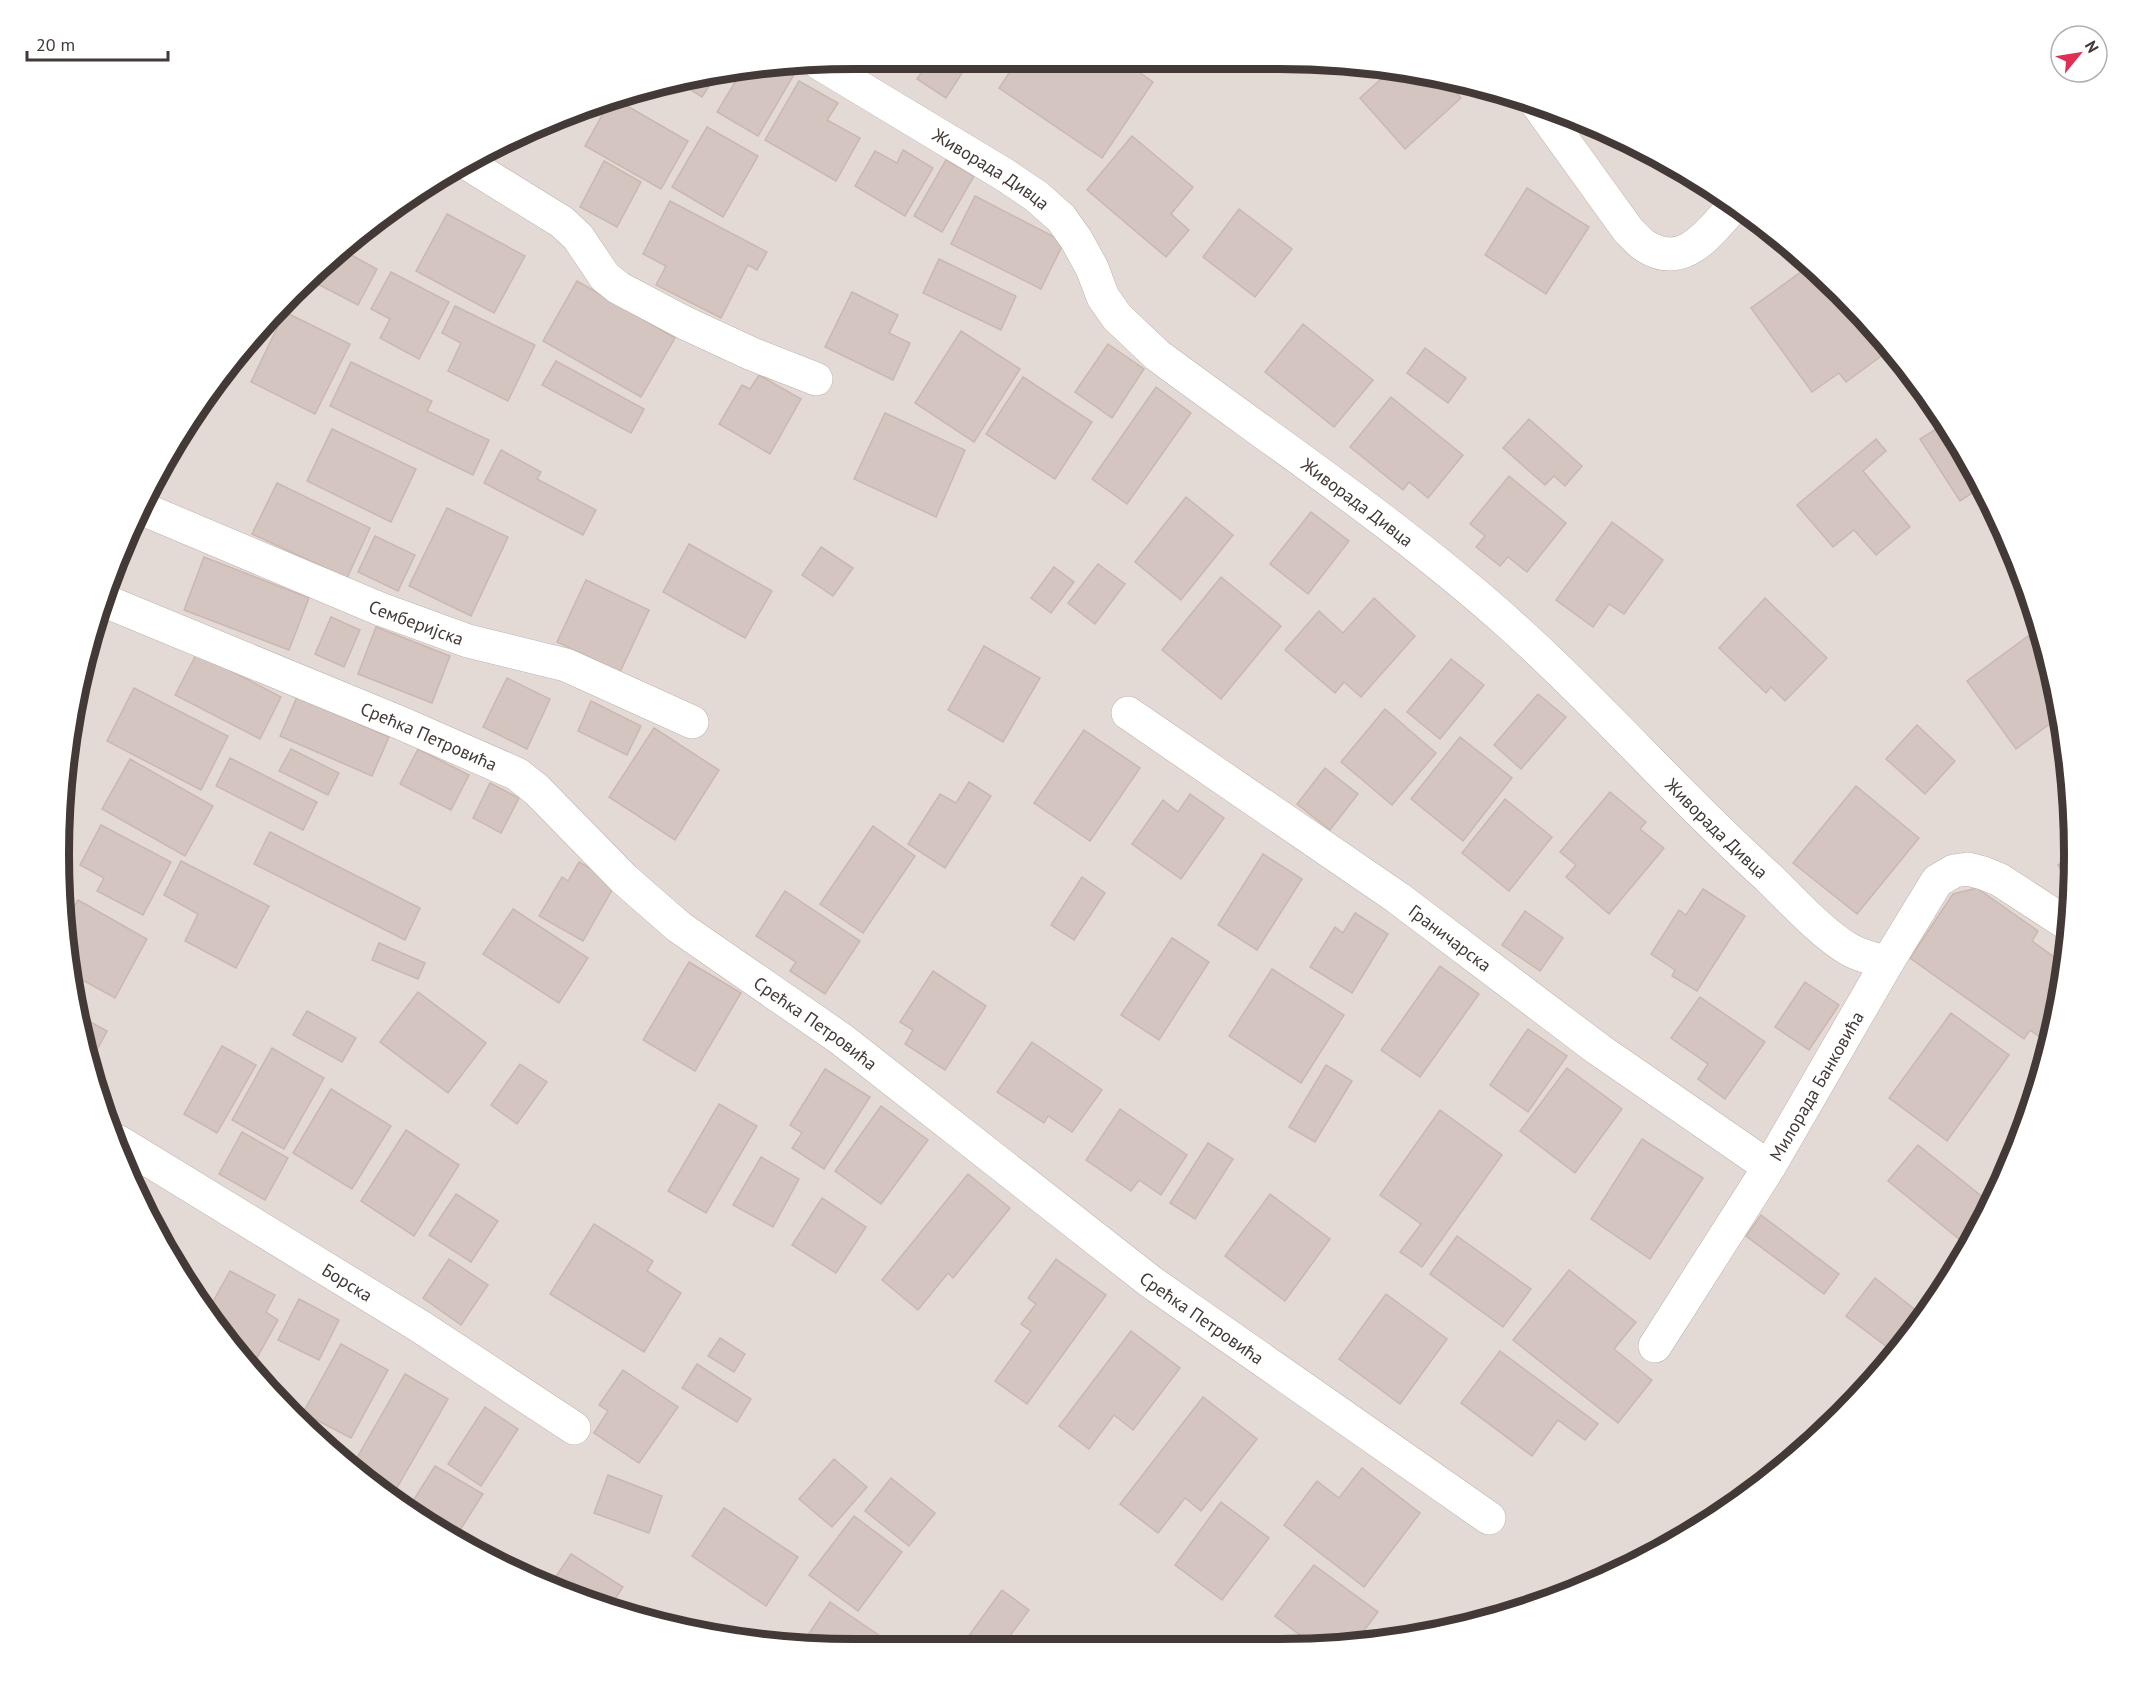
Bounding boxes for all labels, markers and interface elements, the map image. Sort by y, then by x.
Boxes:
scale bar [27,24,168,62]
north arrow [2049,24,2109,84]
text: 20 m [36,33,75,56]
text: N [2081,37,2103,56]
street label: Живорада Дивца [928,122,1055,214]
street label: Живорада Дивца [1296,452,1418,551]
street label: Семберијска [365,594,467,650]
street label: Срећка Петровића [357,696,501,775]
street label: Живорада Дивца [1660,772,1773,883]
street label: Граничарска [1405,899,1496,976]
street label: Срећка Петровића [750,971,882,1075]
street label: Милорада Банковића [1764,1007,1868,1165]
street label: Борска [318,1258,377,1306]
street label: Срећка Петровића [1135,1266,1269,1369]

